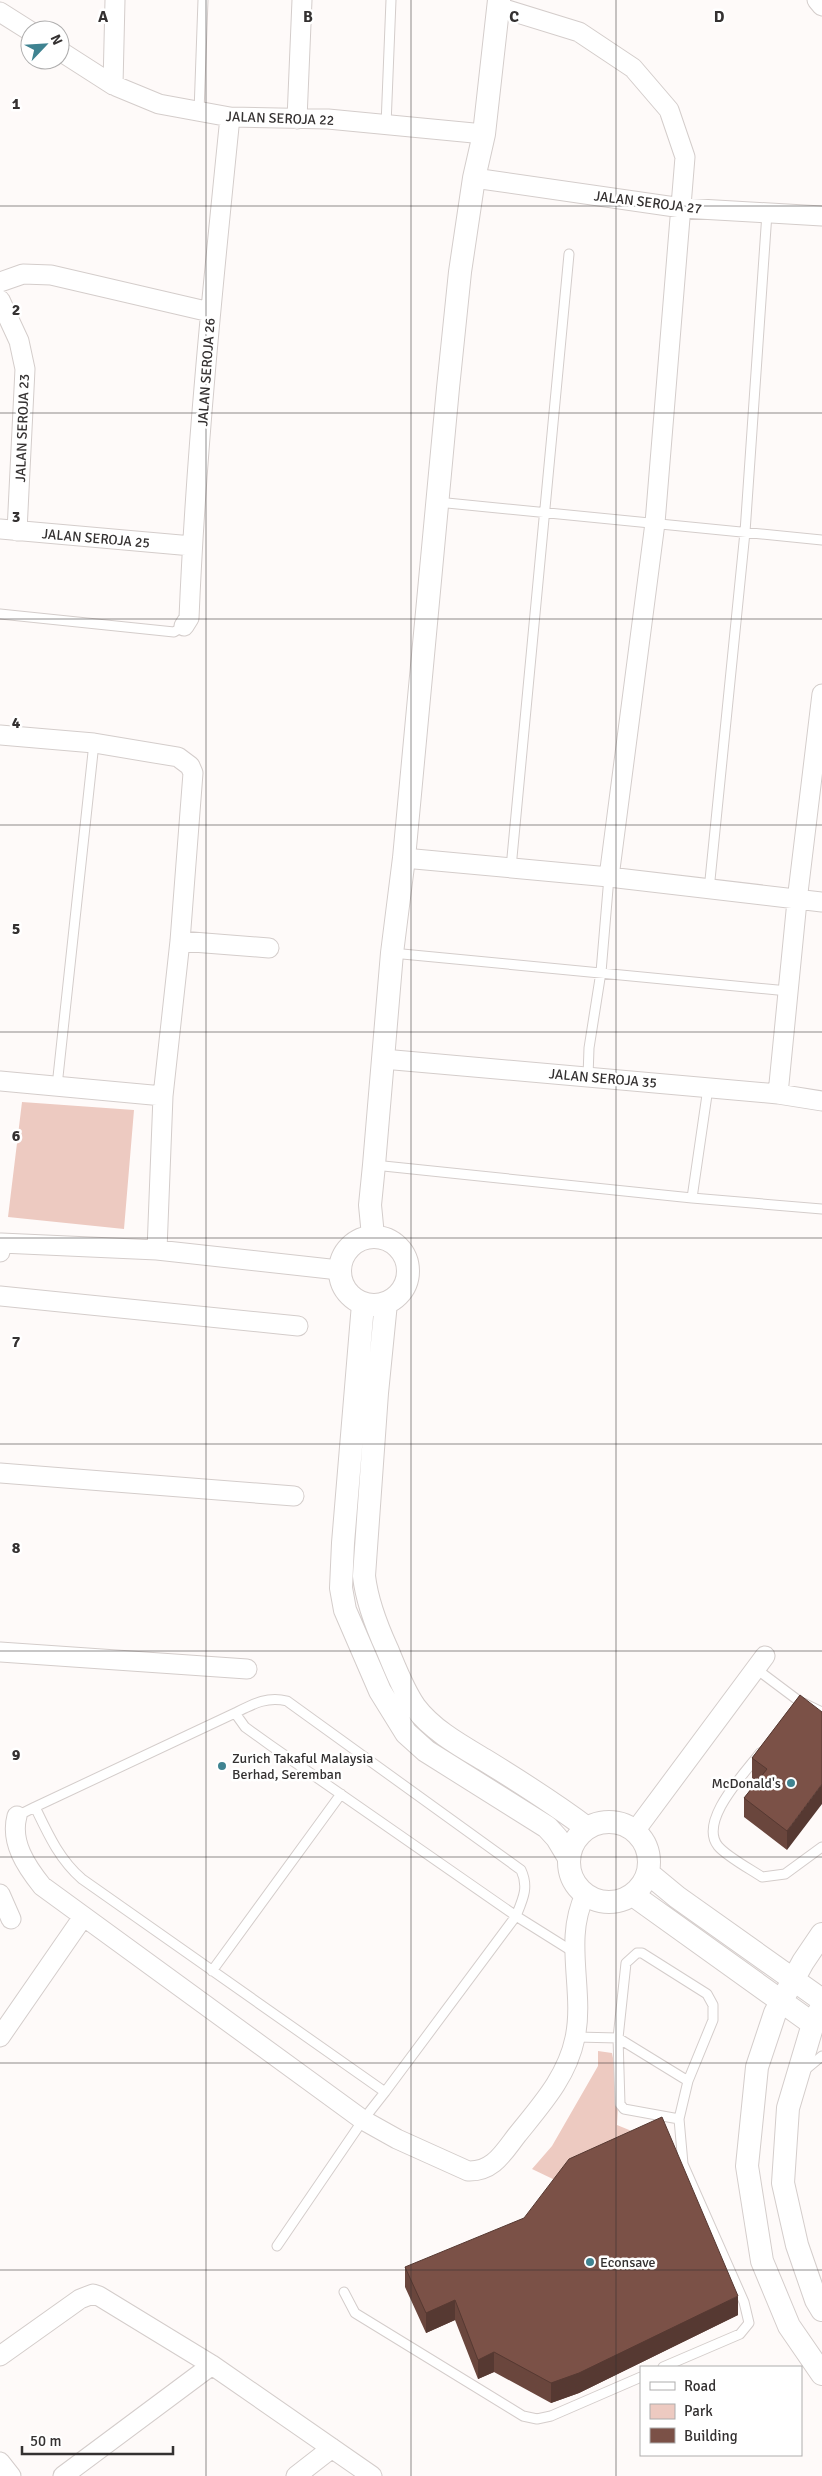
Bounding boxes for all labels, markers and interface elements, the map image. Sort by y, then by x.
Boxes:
text: A [98,7,109,27]
text: B [303,7,313,27]
text: C [509,7,519,27]
text: D [714,7,725,27]
north arrow [20,20,70,70]
text: N [47,32,66,48]
text: 1 [12,94,21,114]
street label: JALAN SEROJA 22 [225,108,334,129]
street label: JALAN SEROJA 27 [593,187,703,218]
text: 2 [12,300,20,320]
street label: JALAN SEROJA 26 [194,317,219,427]
street label: JALAN SEROJA 23 [12,374,33,483]
text: 3 [12,507,20,527]
street label: JALAN SEROJA 25 [41,525,151,552]
text: 4 [12,713,21,733]
text: 5 [12,919,20,939]
street label: JALAN SEROJA 35 [548,1065,658,1092]
text: 6 [12,1126,21,1146]
text: 7 [12,1332,21,1352]
text: 8 [12,1538,21,1558]
text: 9 [12,1745,21,1765]
place label: Zurich Takaful Malaysia Berhad, Seremban [232,1750,373,1783]
marker: Zurich Takaful Malaysia Berhad, Seremban [216,1760,228,1772]
place label: McDonald's [712,1775,781,1792]
marker: McDonald's [785,1777,797,1789]
place label: Econsave [600,2254,655,2271]
marker: Econsave [584,2256,596,2268]
legend [640,2366,802,2456]
text: Road [684,2377,716,2395]
text: Park [684,2402,713,2420]
scale bar [22,2424,174,2456]
text: Building [684,2427,738,2445]
text: 50 m [30,2432,61,2450]

